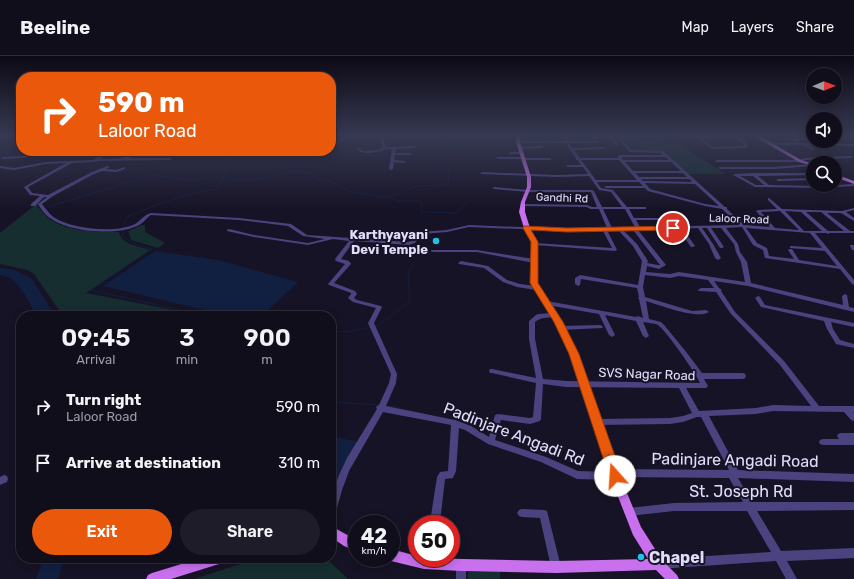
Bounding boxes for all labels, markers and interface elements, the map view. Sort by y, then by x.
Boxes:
text: Beeline [20,16,90,39]
text: Map [682,19,709,36]
text: Layers [731,19,774,36]
text: Share [796,19,834,36]
north arrow [806,68,842,104]
map controls [806,68,842,192]
text: 590 m [98,86,185,119]
icon: right [32,88,84,140]
button: sound [806,112,842,148]
text: Laloor Road [98,120,197,142]
button: search [806,156,842,192]
street label: Gandhi Rd [536,191,588,205]
pin [656,211,690,245]
street label: Laloor Road [709,211,769,227]
icon: arrive [662,217,684,239]
place label: Karthyayani Devi Temple [349,227,428,257]
marker: Karthyayani Devi Temple [431,236,441,246]
text: 09:45 [61,324,130,352]
text: 3 [179,324,195,352]
text: 900 [244,324,291,352]
text: Arrival [76,352,115,367]
text: min [176,352,198,367]
text: m [261,352,273,367]
street label: SVS Nagar Road [598,365,696,384]
text: Turn right [66,391,141,409]
icon: right [32,396,54,418]
text: 590 m [276,398,320,416]
street label: Padinjare Angadi Rd [441,398,587,470]
text: Laloor Road [66,409,137,424]
street label: Padinjare Angadi Road [651,449,819,471]
icon: arrive [32,452,54,474]
text: Arrive at destination [66,454,221,472]
text: 310 m [278,454,320,472]
position arrow [594,455,636,497]
street label: St. Joseph Rd [689,482,793,501]
button: Exit [32,509,172,555]
button: Share [180,509,320,555]
speed limit sign: 50 [408,515,460,567]
text: 42 [361,524,387,548]
text: km/h [362,545,386,557]
place label: Chapel [649,548,704,567]
marker: Chapel [636,552,646,562]

